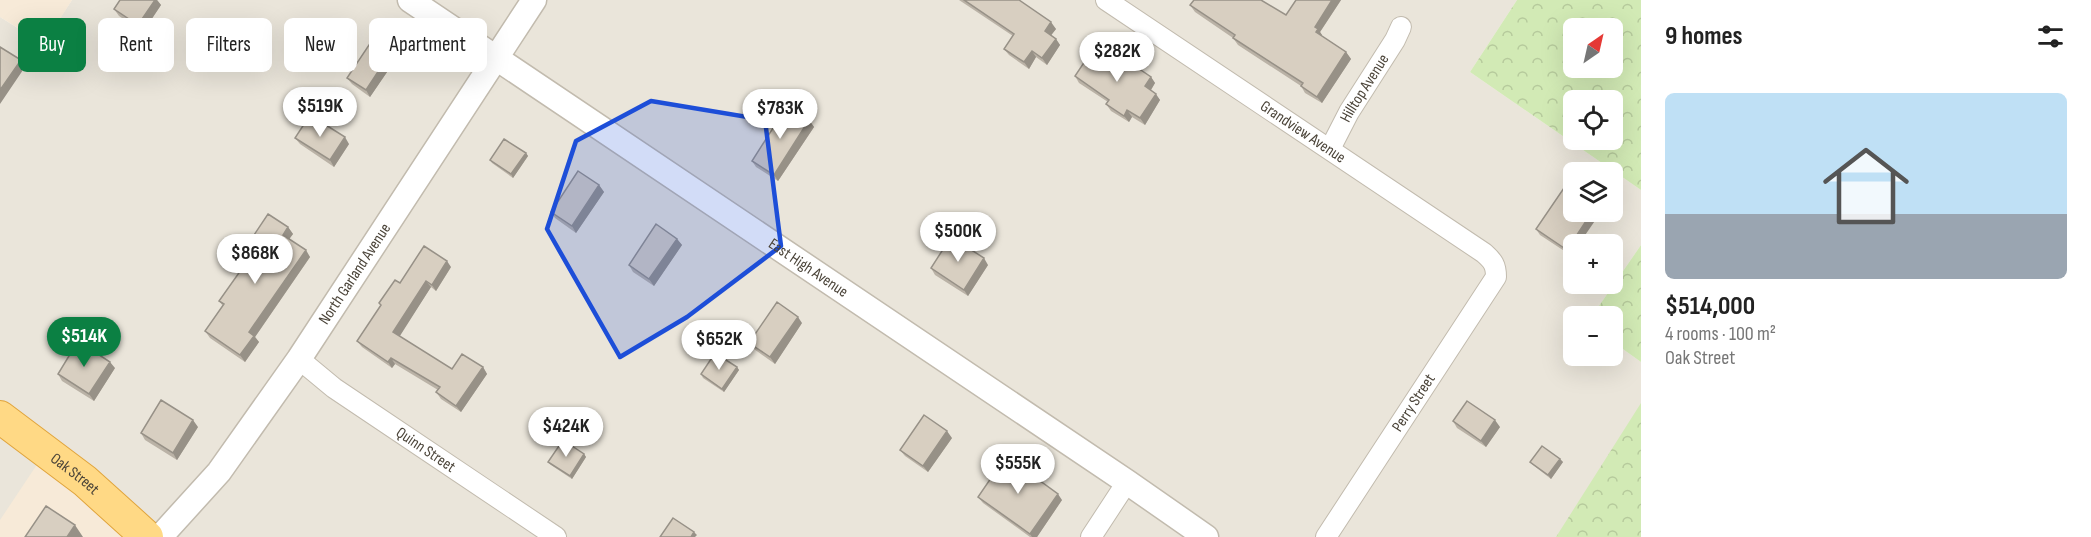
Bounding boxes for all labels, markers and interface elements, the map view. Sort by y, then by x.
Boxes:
chip: Buy [18,18,86,72]
chip: Rent [98,18,174,72]
chip: Filters [186,18,272,72]
chip: New [284,18,357,72]
chip: Apartment [369,18,487,72]
north arrow [1563,18,1623,78]
map controls [1563,18,1623,366]
icon: filters [2034,20,2067,53]
text: 9 homes [1665,21,1743,52]
pin: $282K [1075,32,1159,83]
text: $282K [1093,39,1141,63]
street label: Hilltop Avenue [1336,51,1393,125]
pin: $519K [278,87,362,138]
pin: $783K [738,89,822,140]
button: locate [1563,90,1623,150]
text: $519K [297,94,343,118]
text: $783K [756,96,804,120]
street label: Grandview Avenue [1257,97,1349,167]
icon: home [1812,132,1920,240]
button: layers [1563,162,1623,222]
pin: $500K [916,212,1000,263]
text: $500K [934,219,982,243]
street label: North Garland Avenue [315,220,395,328]
pin: $868K [213,234,297,285]
street label: East High Avenue [765,234,852,301]
button: + [1563,234,1623,294]
text: $868K [231,241,279,265]
text: $514,000 [1665,291,1755,322]
button: − [1563,306,1623,366]
pin: $514K [42,317,126,368]
pin: $652K [677,320,761,371]
text: 4 rooms · 100 m² [1665,322,1776,346]
text: $514K [61,324,107,348]
text: $652K [695,327,743,351]
text: Oak Street [1665,346,1735,370]
street label: Perry Street [1388,370,1440,435]
pin: $424K [524,407,608,458]
text: $424K [542,414,590,438]
street label: Quinn Street [392,423,459,476]
pin: $555K [976,444,1060,495]
street label: Oak Street [47,449,103,499]
text: $555K [995,451,1041,475]

